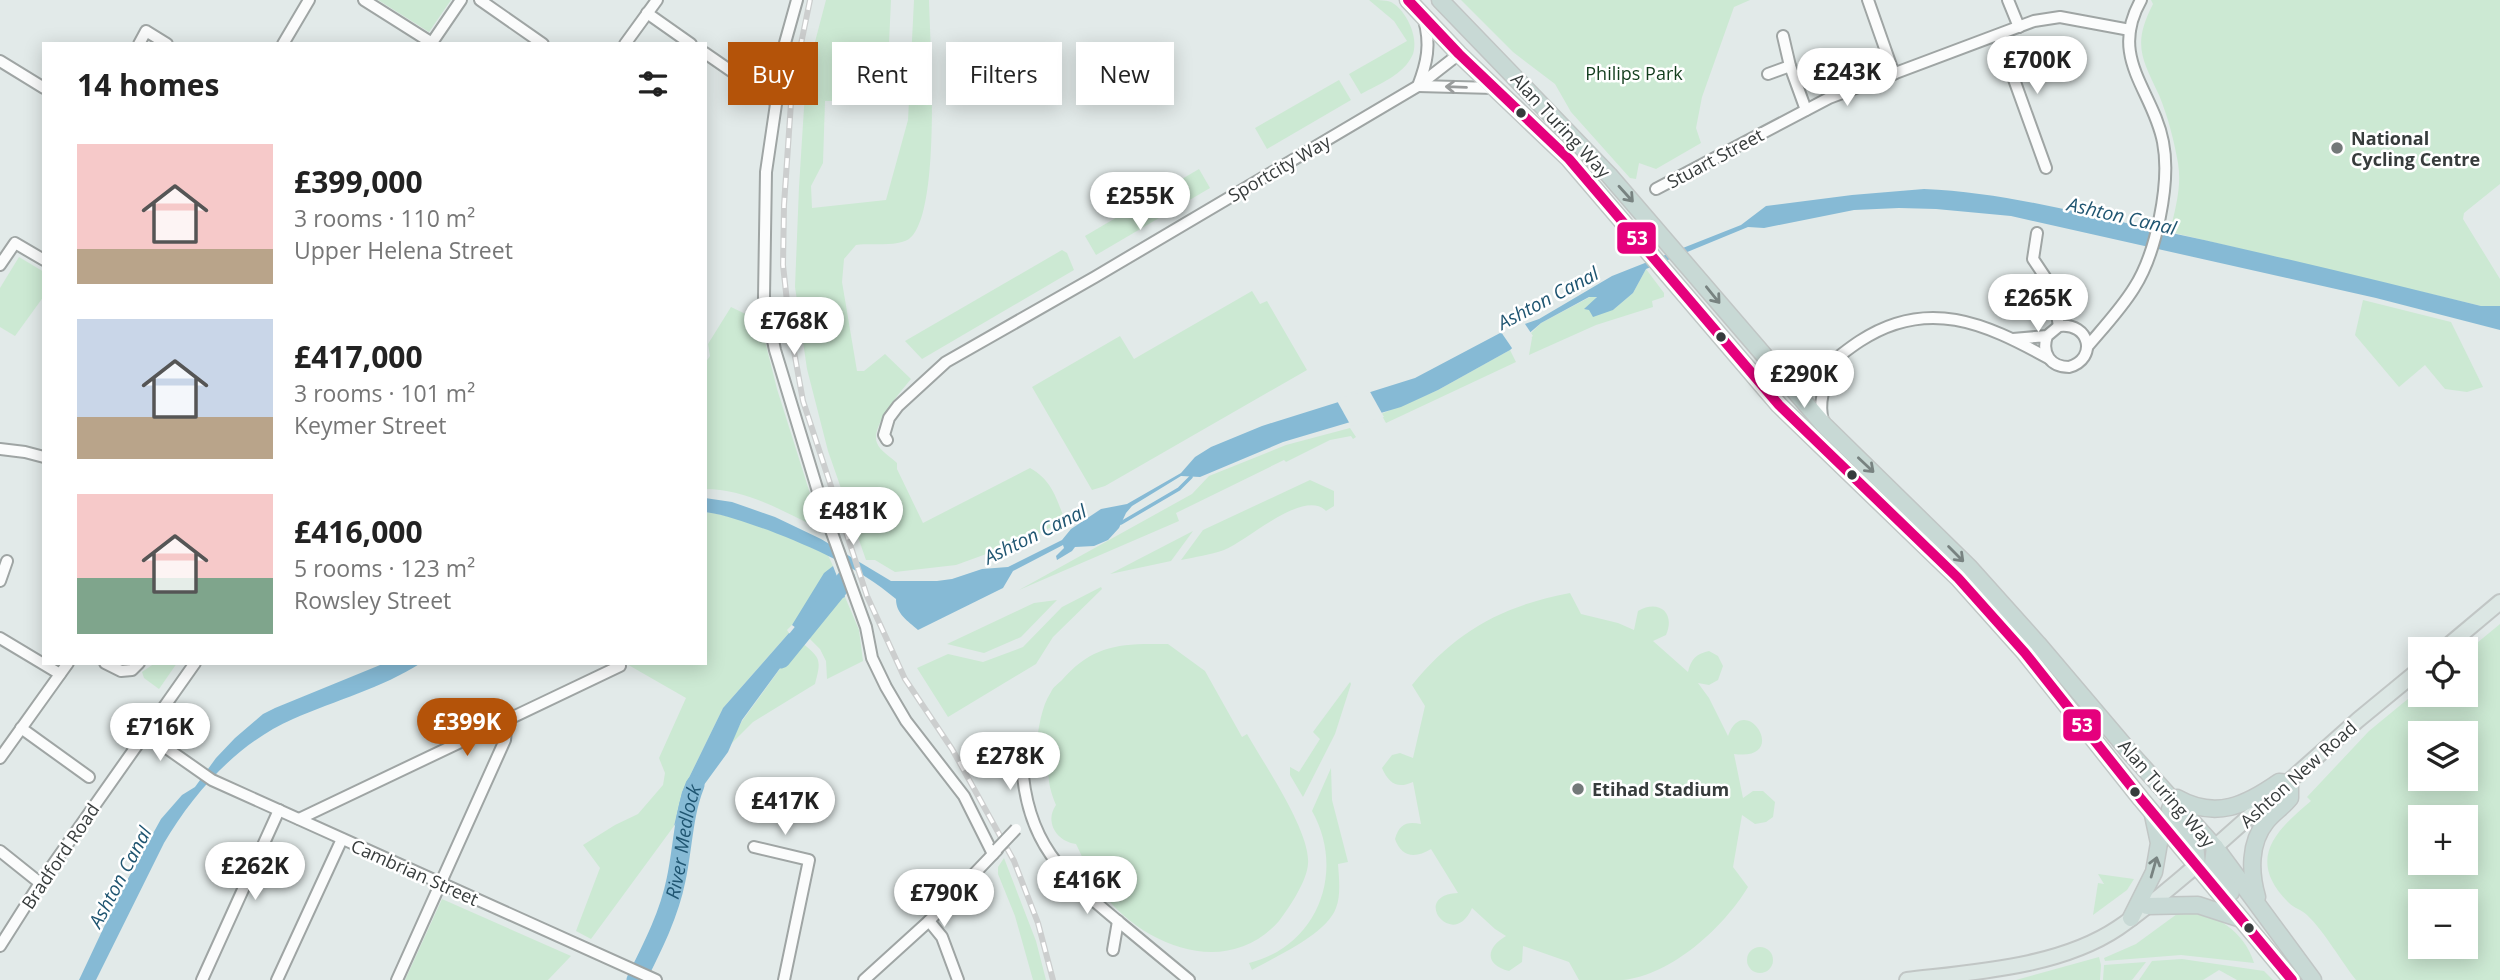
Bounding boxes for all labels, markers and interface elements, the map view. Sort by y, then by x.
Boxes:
pin: £700K [1988,36,2086,96]
chip: Buy [728,42,818,105]
chip: Rent [832,42,932,105]
chip: Filters [946,42,1062,105]
chip: New [1076,42,1174,105]
text: £700K [2003,43,2071,75]
pin: £243K [1798,48,1896,108]
text: £243K [1813,55,1881,87]
park label: Philips Park [1585,61,1683,85]
text: 14 homes [77,64,220,105]
icon: filters [634,65,672,103]
street label: Alan Turing Way [1506,67,1617,183]
one-way arrow [1445,80,1468,93]
unlabelled marker [1514,106,1528,120]
street label: Stuart Street [1663,123,1767,193]
place label: National Cycling Centre [2351,126,2480,171]
street label: Sportcity Way [1223,129,1335,207]
marker: National Cycling Centre [2329,140,2345,156]
text: £399,000 [294,161,423,202]
icon: home [133,172,217,256]
pin: £255K [1091,173,1189,232]
text: £255K [1106,179,1174,211]
one-way arrow [1618,185,1634,203]
water label: Ashton Canal [2063,190,2180,241]
text: 3 rooms · 110 m² [294,202,475,234]
line badge: 53 [1616,221,1657,255]
text: 53 [1626,225,1648,251]
text: Upper Helena Street [294,234,513,266]
water label: Ashton Canal [1491,260,1604,336]
pin: £265K [1989,274,2087,334]
text: £265K [2004,281,2072,313]
one-way arrow [1705,285,1721,303]
pin: £768K [745,298,843,357]
text: £768K [760,304,828,336]
unlabelled marker [1714,330,1728,344]
text: £417,000 [294,336,423,377]
icon: home [133,347,217,431]
pin: £290K [1755,350,1853,410]
text: £290K [1770,357,1838,389]
text: 3 rooms · 101 m² [294,377,475,409]
text: Keymer Street [294,409,446,441]
one-way arrow [1857,457,1874,474]
unlabelled marker [1845,468,1859,482]
pin: £481K [804,488,902,547]
text: £481K [819,494,887,526]
water label: Ashton Canal [978,497,1092,571]
text: £416,000 [294,511,423,552]
icon: home [133,522,217,606]
one-way arrow [1948,545,1965,562]
text: 5 rooms · 123 m² [294,552,475,584]
text: Rowsley Street [294,584,451,616]
map controls [2408,637,2478,959]
button: locate [2408,637,2478,707]
pin: £399K [418,698,516,758]
pin: £716K [111,704,209,763]
text: £399K [433,705,501,737]
line badge: 53 [2062,708,2102,742]
text: £716K [126,710,194,742]
text: 53 [2071,712,2093,738]
street label: Ashton New Road [2235,715,2361,833]
button: layers [2408,721,2478,791]
pin: £278K [961,732,1059,792]
street label: Alan Turing Way [2113,734,2221,853]
text: £278K [976,739,1044,771]
place label: Etihad Stadium [1592,777,1729,801]
pin: £417K [736,778,834,837]
water label: River Medlock [659,780,707,902]
marker: Etihad Stadium [1570,781,1586,797]
text: £417K [751,784,819,816]
unlabelled marker [2128,785,2142,799]
street label: Bradford Road [16,798,104,914]
button: + [2408,805,2478,875]
water label: Ashton Canal [82,821,158,934]
street label: Cambrian Street [348,833,482,911]
pin: £262K [206,842,304,902]
text: £262K [221,849,289,881]
pin: £416K [1038,856,1136,916]
one-way arrow [2148,856,2161,879]
text: £416K [1053,863,1121,895]
pin: £790K [895,870,993,929]
text: £790K [910,876,978,908]
button: − [2408,889,2478,959]
unlabelled marker [2242,921,2256,935]

